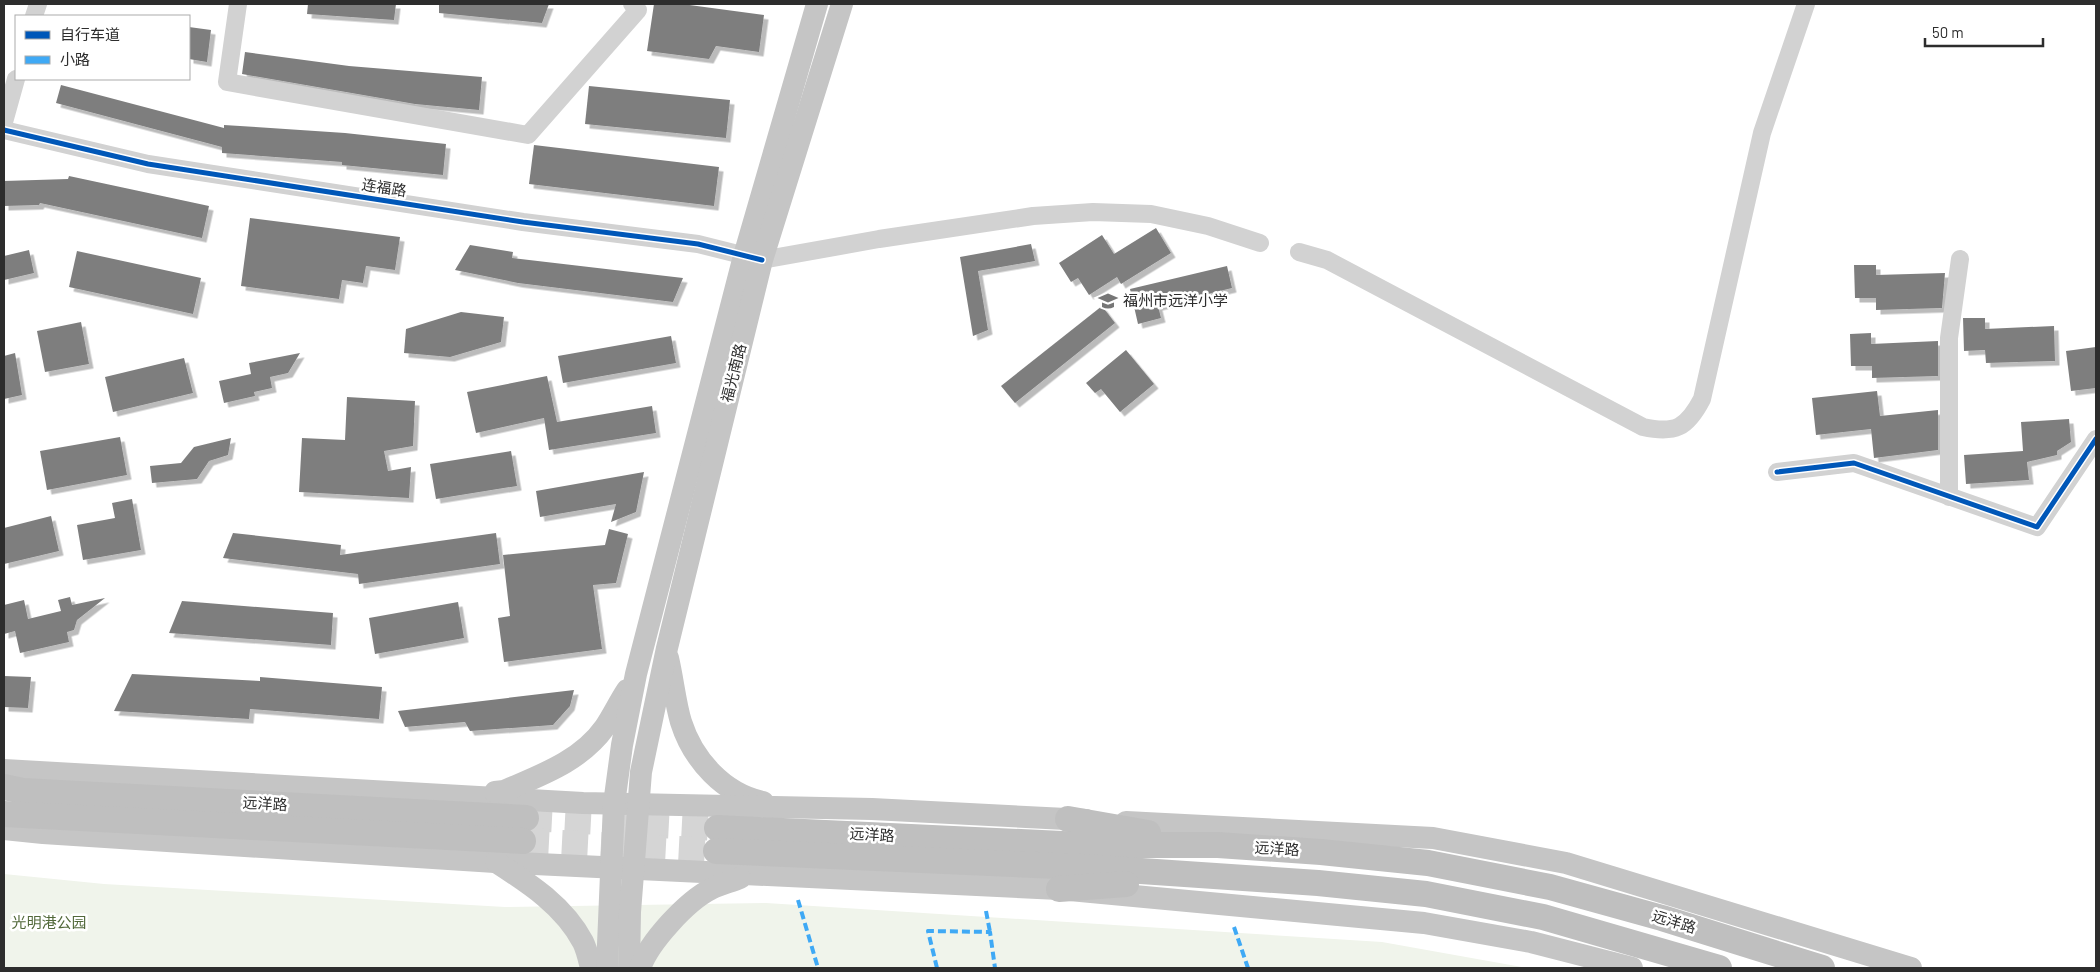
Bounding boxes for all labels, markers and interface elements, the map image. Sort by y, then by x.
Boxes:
legend [15,15,190,80]
scale bar [1925,15,2042,47]
text: 50 m [1932,23,1964,41]
text: 自行车道 [60,25,120,43]
text: 小路 [60,50,90,68]
street label: 连福路 [361,175,408,199]
school or university icon: 福州市远洋小学 [1097,290,1119,312]
place label: 福州市远洋小学 [1123,291,1228,309]
street label: 福光南路 [717,341,749,404]
street label: 远洋路 [242,793,288,813]
street label: 远洋路 [849,824,895,844]
street label: 远洋路 [1254,838,1300,858]
street label: 远洋路 [1650,906,1698,936]
park label: 光明港公园 [11,913,87,931]

